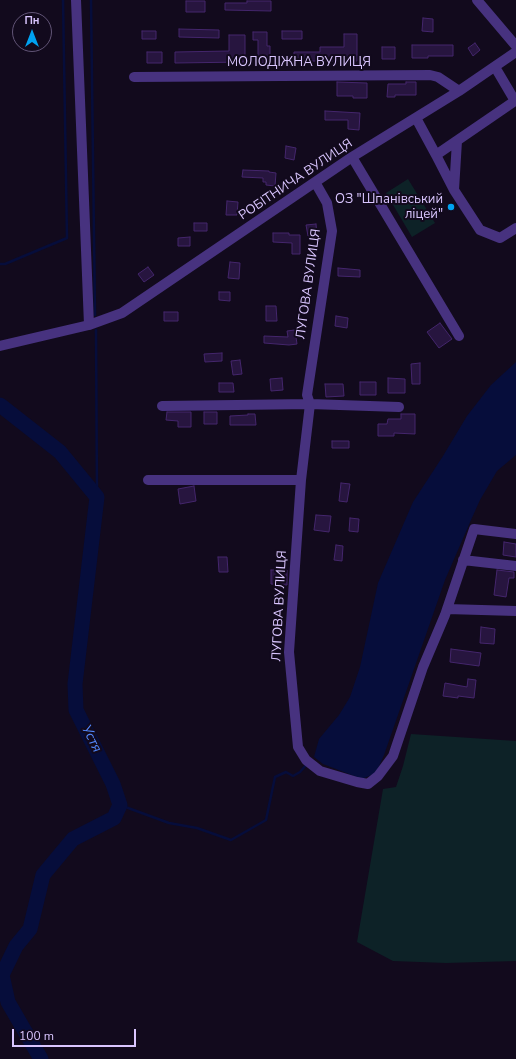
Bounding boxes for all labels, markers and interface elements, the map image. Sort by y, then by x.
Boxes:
north arrow [12,12,52,52]
text: Пн [24,13,40,28]
street label: МОЛОДІЖНА ВУЛИЦЯ [227,55,371,71]
street label: РОБІТНИЧА ВУЛИЦЯ [236,136,356,224]
place label: ОЗ "Шпанівський ліцей" [335,192,443,223]
marker: ОЗ "Шпанівський ліцей" [446,202,456,212]
street label: ЛУГОВА ВУЛИЦЯ [294,228,324,340]
street label: ЛУГОВА ВУЛИЦЯ [269,550,291,662]
water label: Устя [77,722,105,756]
scale bar [14,1021,138,1047]
text: 100 m [19,1028,54,1044]

